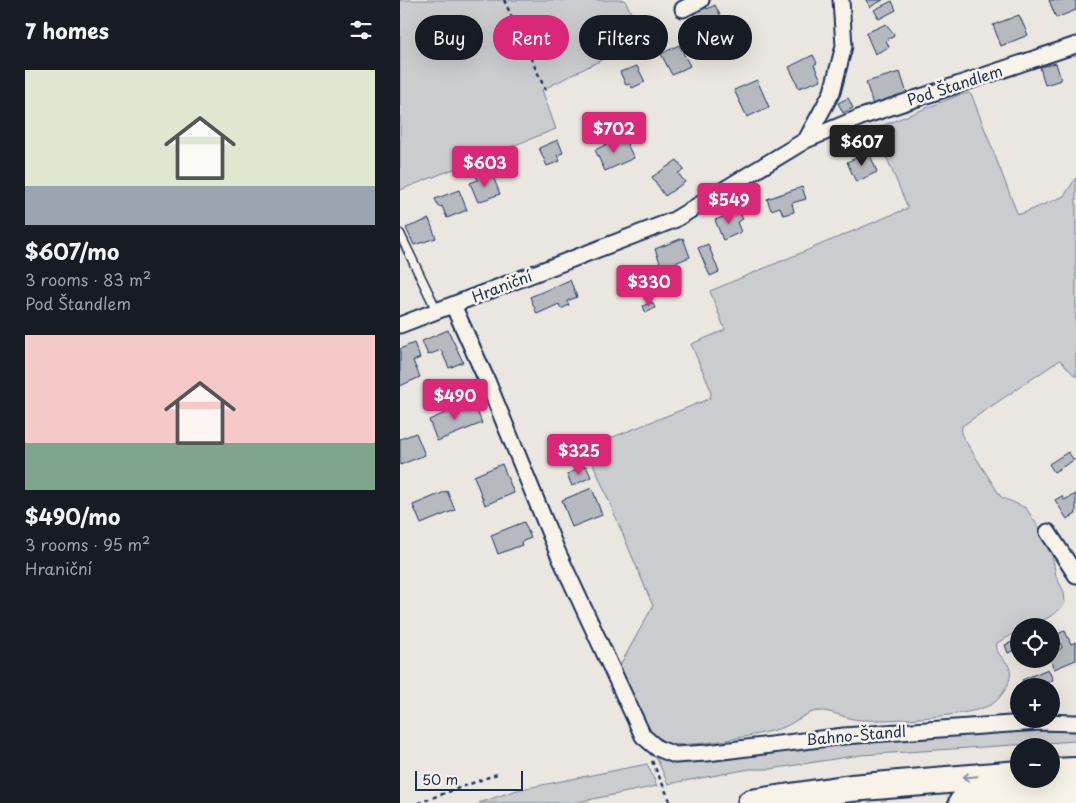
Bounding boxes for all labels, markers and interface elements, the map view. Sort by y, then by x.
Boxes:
text: 7 homes [25,14,109,46]
chip: Buy [415,15,483,60]
chip: Rent [493,15,569,60]
chip: Filters [579,15,668,60]
chip: New [678,15,752,60]
icon: filters [347,16,375,44]
street label: Pod Štandlem [904,58,1005,111]
icon: home [155,103,245,193]
pin: $702 [584,112,644,154]
text: $702 [593,116,635,140]
pin: $607 [832,124,892,167]
text: $607 [841,129,883,153]
pin: $603 [455,146,515,188]
text: $603 [463,150,507,174]
pin: $549 [699,182,759,225]
text: $549 [708,187,750,211]
text: $607/mo [25,235,119,267]
street label: Hraniční [468,263,536,308]
pin: $330 [619,264,679,307]
text: 3 rooms · 83 m² [25,267,151,291]
text: $330 [627,269,671,293]
text: Pod Štandlem [25,291,131,315]
icon: home [155,368,245,458]
pin: $490 [425,378,485,421]
text: $490 [434,383,476,407]
pin: $325 [549,434,609,476]
text: $325 [558,438,600,462]
text: $490/mo [25,500,120,532]
text: 3 rooms · 95 m² [25,532,150,556]
text: Hraniční [25,556,92,580]
map controls [1010,618,1060,788]
button: locate [1010,618,1060,668]
button: + [1010,678,1060,728]
street label: Bahno-Štandl [805,719,907,750]
button: − [1010,738,1060,788]
scale bar [415,768,522,791]
text: 50 m [422,769,458,790]
one-way arrow [962,772,978,782]

